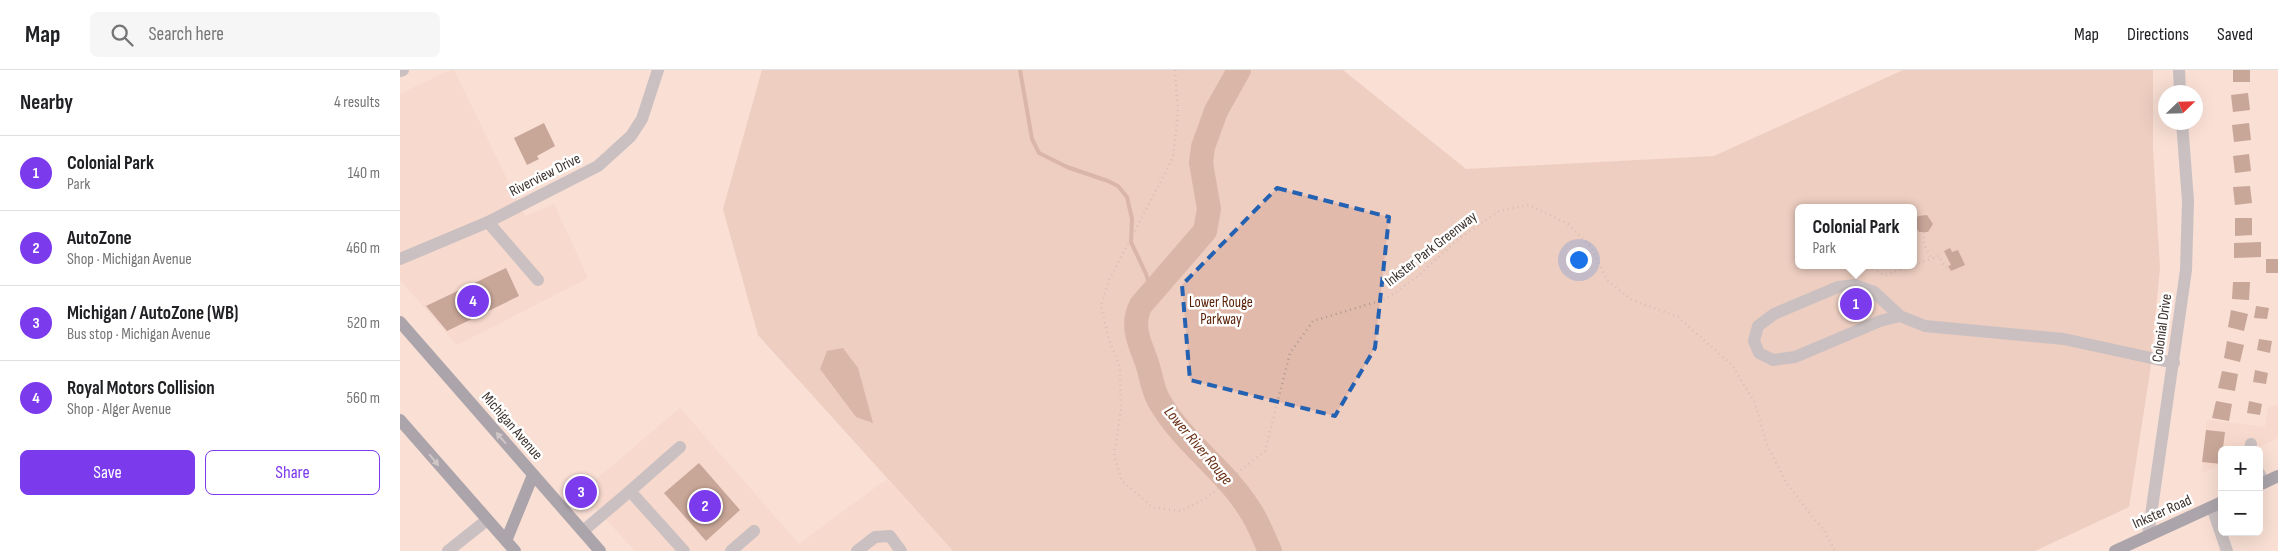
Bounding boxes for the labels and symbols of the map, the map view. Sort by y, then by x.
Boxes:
north arrow [2158,85,2203,130]
street label: Riverview Drive [506,149,584,201]
street label: Inkster Park Greenway [1381,207,1481,291]
your location [1566,247,1592,273]
pin: 4 [457,282,489,320]
pin: 1 [1840,285,1872,323]
park label: Lower Rouge Parkway [1189,293,1253,329]
street label: Colonial Drive [2148,293,2176,363]
street label: Michigan Avenue [477,388,547,464]
water label: Lower River Rouge [1160,403,1236,489]
one-way arrow [496,432,507,444]
one-way arrow [429,453,440,466]
pin: 3 [565,473,597,511]
pin: 2 [689,487,721,525]
street label: Inkster Road [2130,491,2194,533]

